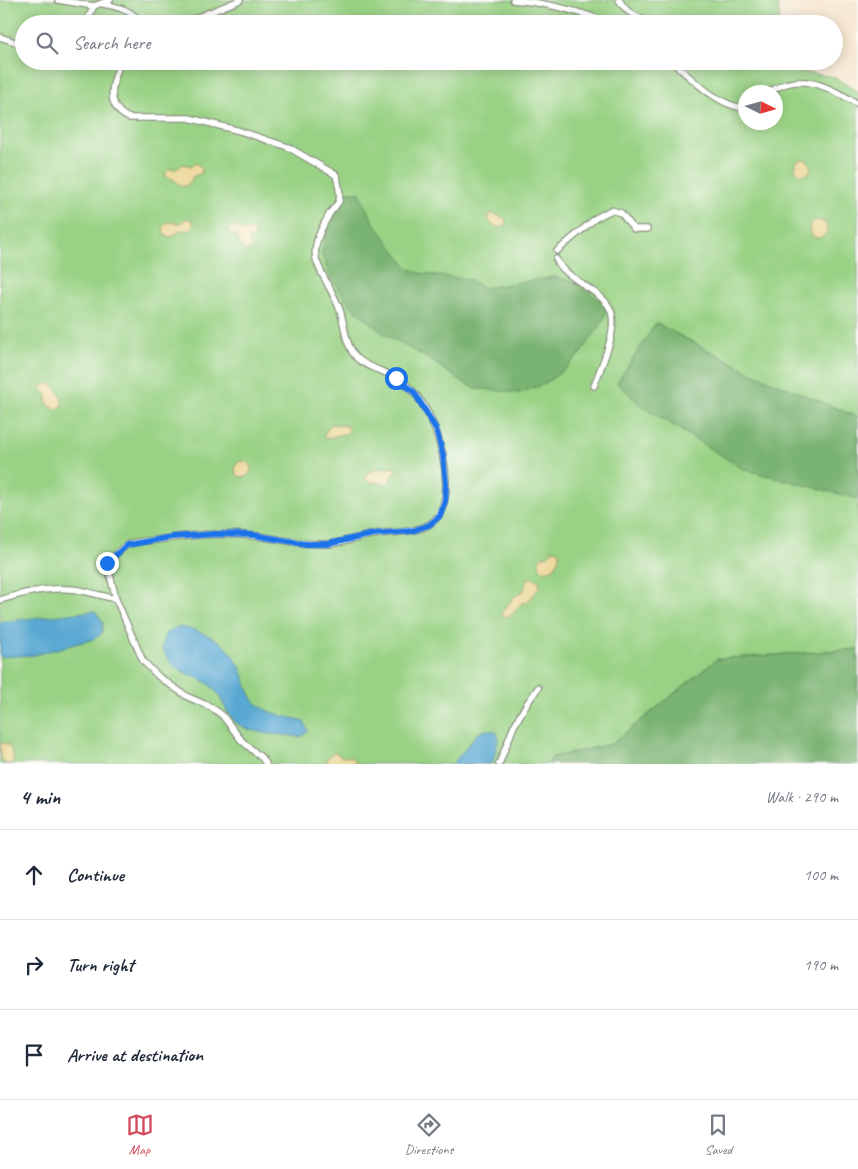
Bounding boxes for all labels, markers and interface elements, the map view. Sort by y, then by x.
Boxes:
search box [15,15,843,70]
icon: search [33,29,61,57]
text: Search here [73,31,150,55]
north arrow [738,85,783,130]
route start [385,367,408,390]
route end [96,552,119,575]
text: 4 min [20,784,60,810]
text: Walk · 290 m [766,787,838,807]
icon: ahead [20,861,48,889]
text: Continue [67,863,124,887]
text: 100 m [804,865,838,885]
icon: right [20,951,48,979]
text: Turn right [67,953,134,977]
text: 190 m [804,955,838,975]
icon: arrive [20,1041,48,1069]
text: Arrive at destination [67,1043,203,1067]
tab: Map [126,1111,154,1158]
tab: Directions [405,1111,453,1158]
tab: Saved [704,1111,732,1158]

